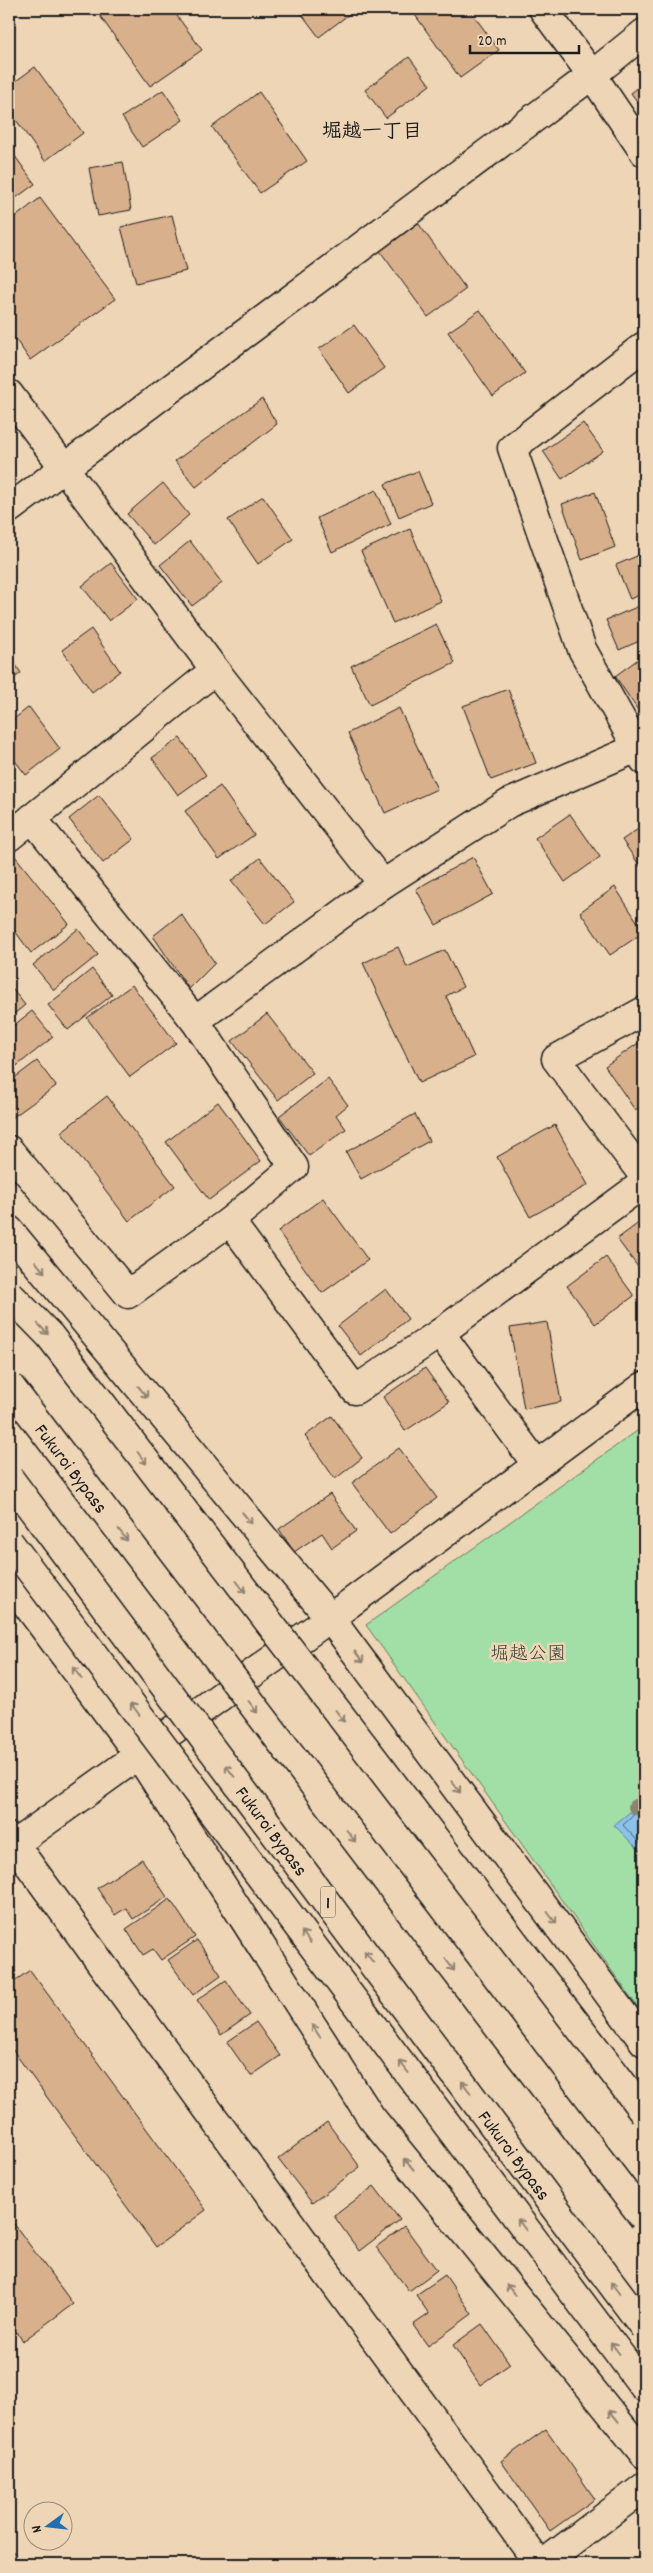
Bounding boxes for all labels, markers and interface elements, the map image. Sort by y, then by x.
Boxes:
scale bar [470,22,579,54]
text: 20 m [478,31,506,53]
district label: 堀越一丁目 [322,119,422,147]
one-way arrow [34,1260,45,1273]
one-way arrow [37,1323,49,1336]
one-way arrow [138,1386,149,1399]
street label: Fukuroi Bypass [26,1419,112,1520]
one-way arrow [137,1451,148,1464]
one-way arrow [241,1511,252,1524]
one-way arrow [117,1529,128,1542]
one-way arrow [236,1580,246,1594]
park label: 堀越公園 [490,1642,566,1669]
one-way arrow [354,1650,364,1664]
one-way arrow [72,1667,83,1680]
one-way arrow [247,1700,258,1713]
one-way arrow [130,1703,141,1716]
one-way arrow [335,1709,345,1723]
one-way arrow [224,1765,235,1778]
one-way arrow [450,1780,461,1793]
street label: Fukuroi Bypass [227,1782,312,1883]
one-way arrow [346,1829,357,1842]
road number: 1 [320,1886,336,1918]
one-way arrow [547,1911,558,1924]
one-way arrow [301,1931,312,1944]
one-way arrow [364,1950,374,1964]
one-way arrow [445,1958,456,1971]
one-way arrow [310,2024,320,2038]
one-way arrow [399,2060,409,2074]
one-way arrow [461,2080,471,2094]
street label: Fukuroi Bypass [470,2106,555,2207]
one-way arrow [403,2157,414,2170]
one-way arrow [517,2219,528,2232]
one-way arrow [610,2281,620,2295]
one-way arrow [506,2284,517,2297]
one-way arrow [610,2341,620,2355]
one-way arrow [608,2410,619,2423]
north arrow [22,2500,72,2550]
text: N [27,2523,48,2535]

